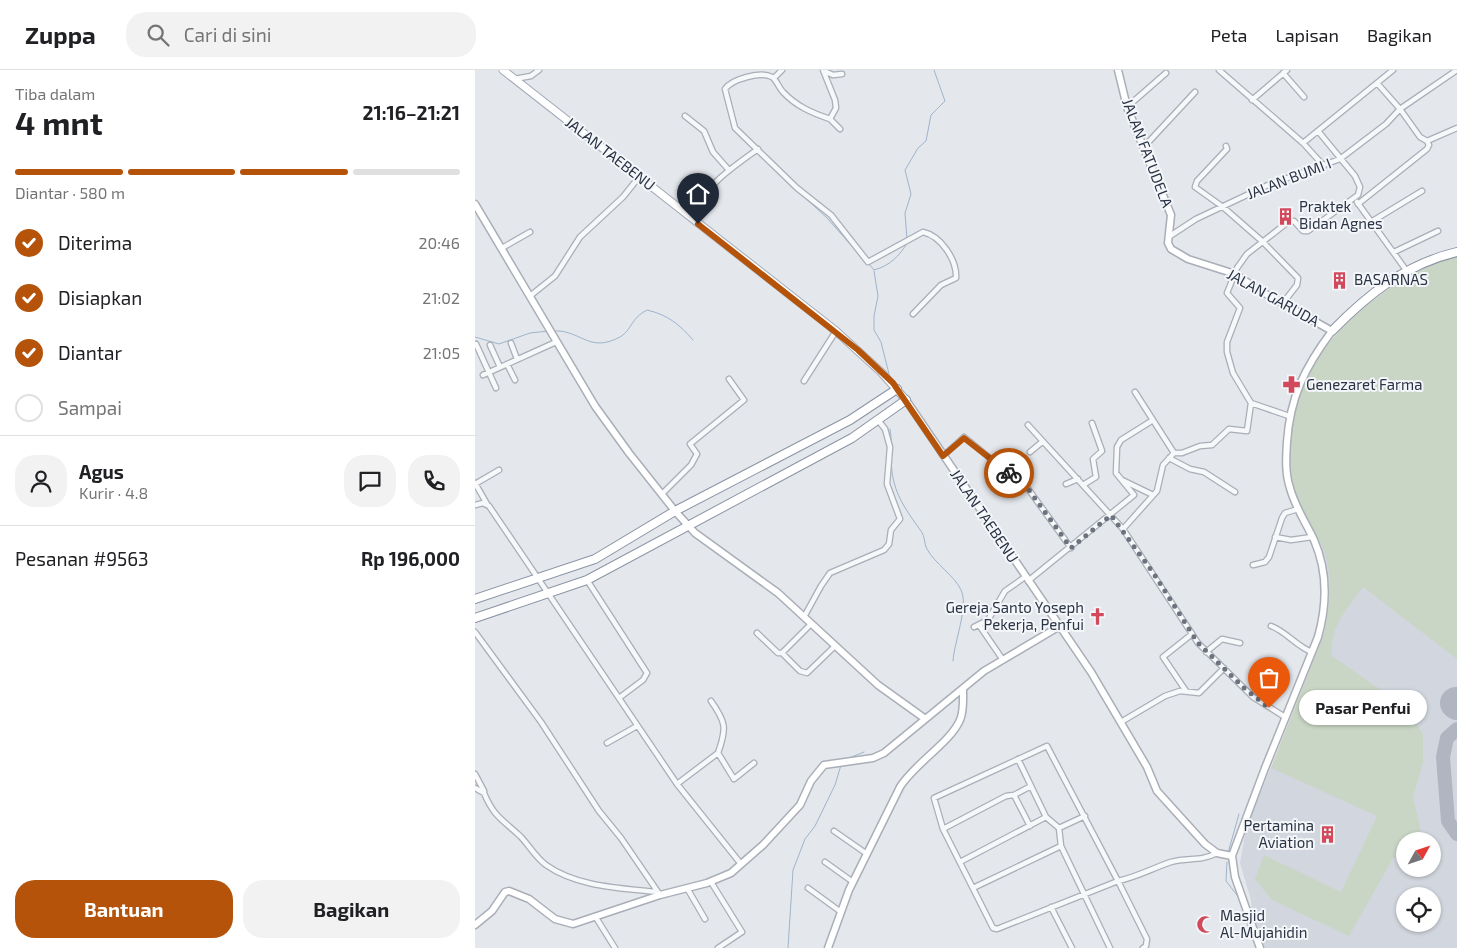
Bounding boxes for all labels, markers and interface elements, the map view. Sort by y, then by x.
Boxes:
search box [126,12,476,57]
text: Zuppa [25,20,96,49]
icon: search [144,21,172,49]
text: Cari di sini [184,23,272,46]
text: Peta [1210,24,1247,46]
text: Lapisan [1275,24,1339,46]
text: Bagikan [1367,24,1432,46]
text: Tiba dalam [15,84,95,103]
street label: JALAN FATUDELA [1119,96,1177,210]
text: 21:16–21:21 [362,101,460,124]
text: 4 mnt [15,103,103,141]
street label: JALAN TAEBENU [562,113,659,194]
street label: JALAN BUMI I [1244,154,1333,202]
pin [677,173,719,224]
icon: home [684,180,712,208]
text: Diantar · 580 m [15,183,125,202]
place label: Praktek Bidan Agnes [1299,197,1383,232]
building icon: Praktek Bidan Agnes [1275,206,1295,226]
icon: check [15,229,43,257]
text: Diterima [58,231,132,254]
text: 20:46 [419,233,460,252]
street label: JALAN GARUDA [1224,264,1323,330]
building icon: BASARNAS [1330,270,1350,290]
place label: BASARNAS [1354,270,1428,288]
icon: check [15,284,43,312]
text: Disiapkan [58,286,142,309]
text: 21:02 [422,288,460,307]
icon: check [15,339,43,367]
text: Diantar [58,341,122,364]
text: 21:05 [423,343,460,362]
pharmacy icon: Genezaret Farma [1282,375,1302,395]
place label: Genezaret Farma [1306,375,1422,393]
text: Sampai [58,396,122,419]
courier [984,448,1034,498]
button: person [15,455,67,507]
button: chat [344,455,396,507]
button: phone [408,455,460,507]
icon: bike [995,459,1023,487]
text: Agus [79,460,124,483]
street label: JALAN TAEBENU [947,465,1023,566]
text: Kurir · 4.8 [79,483,148,502]
text: Pesanan #9563 [15,547,149,570]
text: Rp 196,000 [361,547,460,570]
place label: Gereja Santo Yoseph Pekerja, Penfui [946,598,1084,634]
church icon: Gereja Santo Yoseph Pekerja, Penfui [1088,607,1108,627]
pin [1248,657,1290,708]
icon: bag [1255,664,1283,692]
callout: Pasar Penfui [1299,690,1427,726]
text: Pasar Penfui [1315,698,1411,717]
place label: Pertamina Aviation [1243,816,1314,851]
building icon: Pertamina Aviation [1318,825,1338,845]
north arrow [1396,832,1441,878]
map controls [1396,832,1441,932]
button: Bantuan [15,880,233,938]
button: Bagikan [243,880,460,938]
button: locate [1396,887,1441,932]
place label: Masjid Al-Mujahidin [1220,906,1307,942]
mosque icon: Masjid Al-Mujahidin [1196,915,1216,935]

